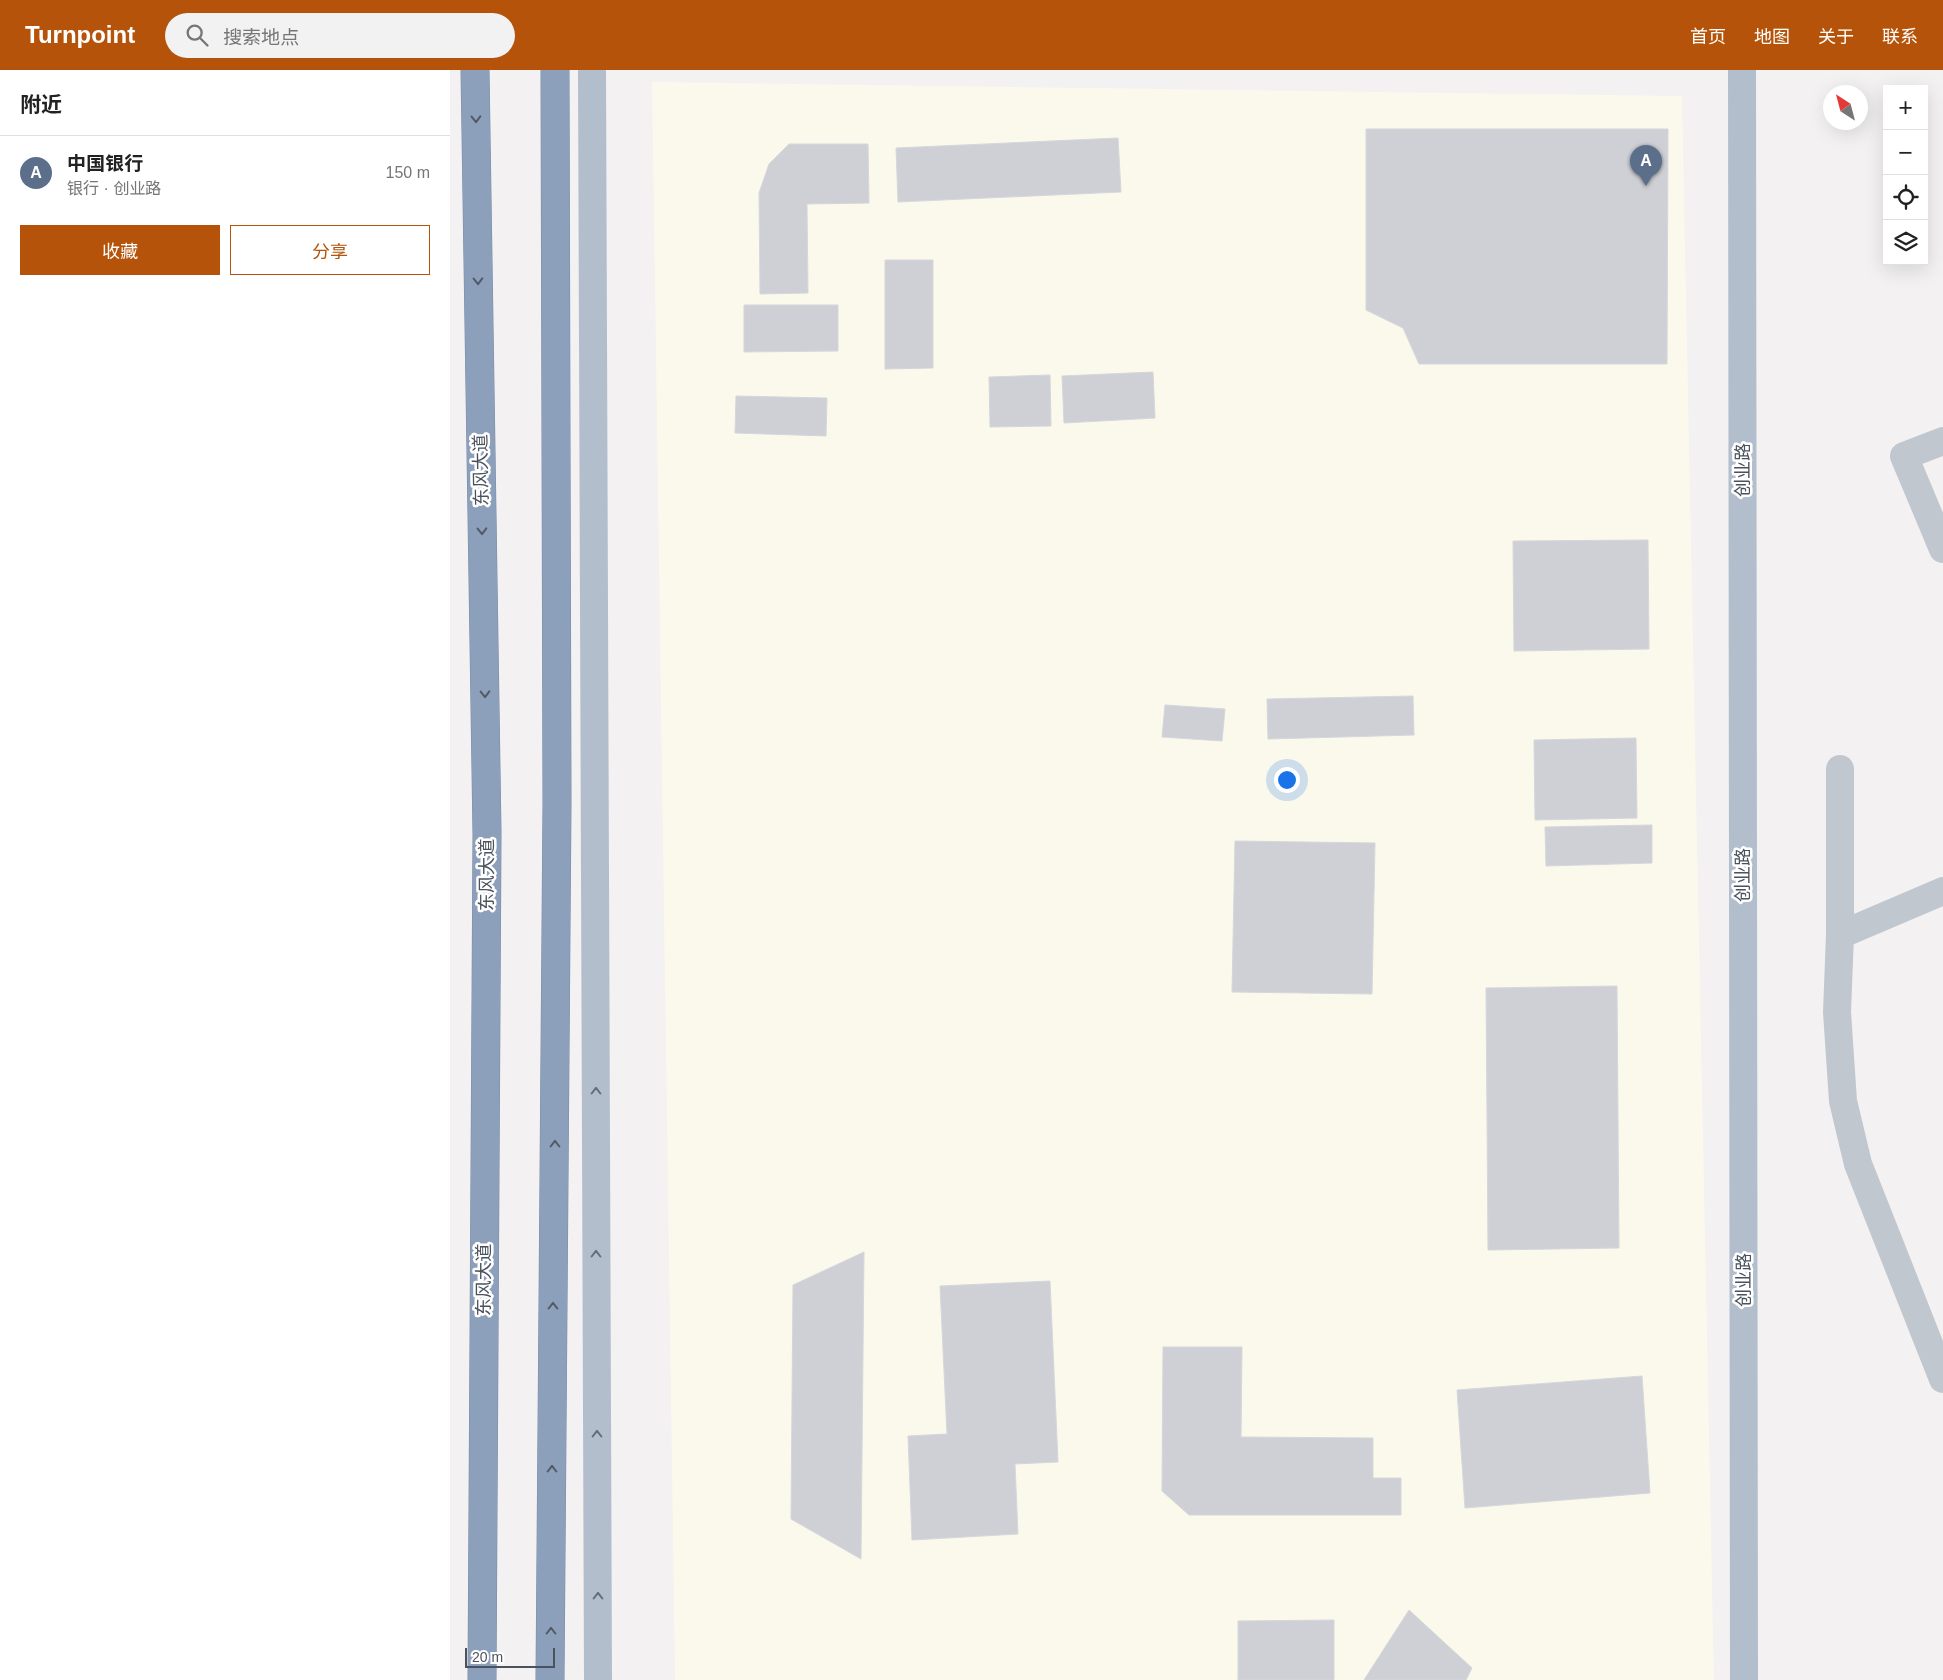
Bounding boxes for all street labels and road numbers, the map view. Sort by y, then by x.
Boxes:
street label: 东风大道 [470,434,492,506]
street label: 创业路 [1733,443,1753,497]
street label: 东风大道 [477,839,497,911]
street label: 创业路 [1733,848,1753,902]
street label: 东风大道 [474,1244,494,1316]
street label: 创业路 [1734,1253,1754,1307]

